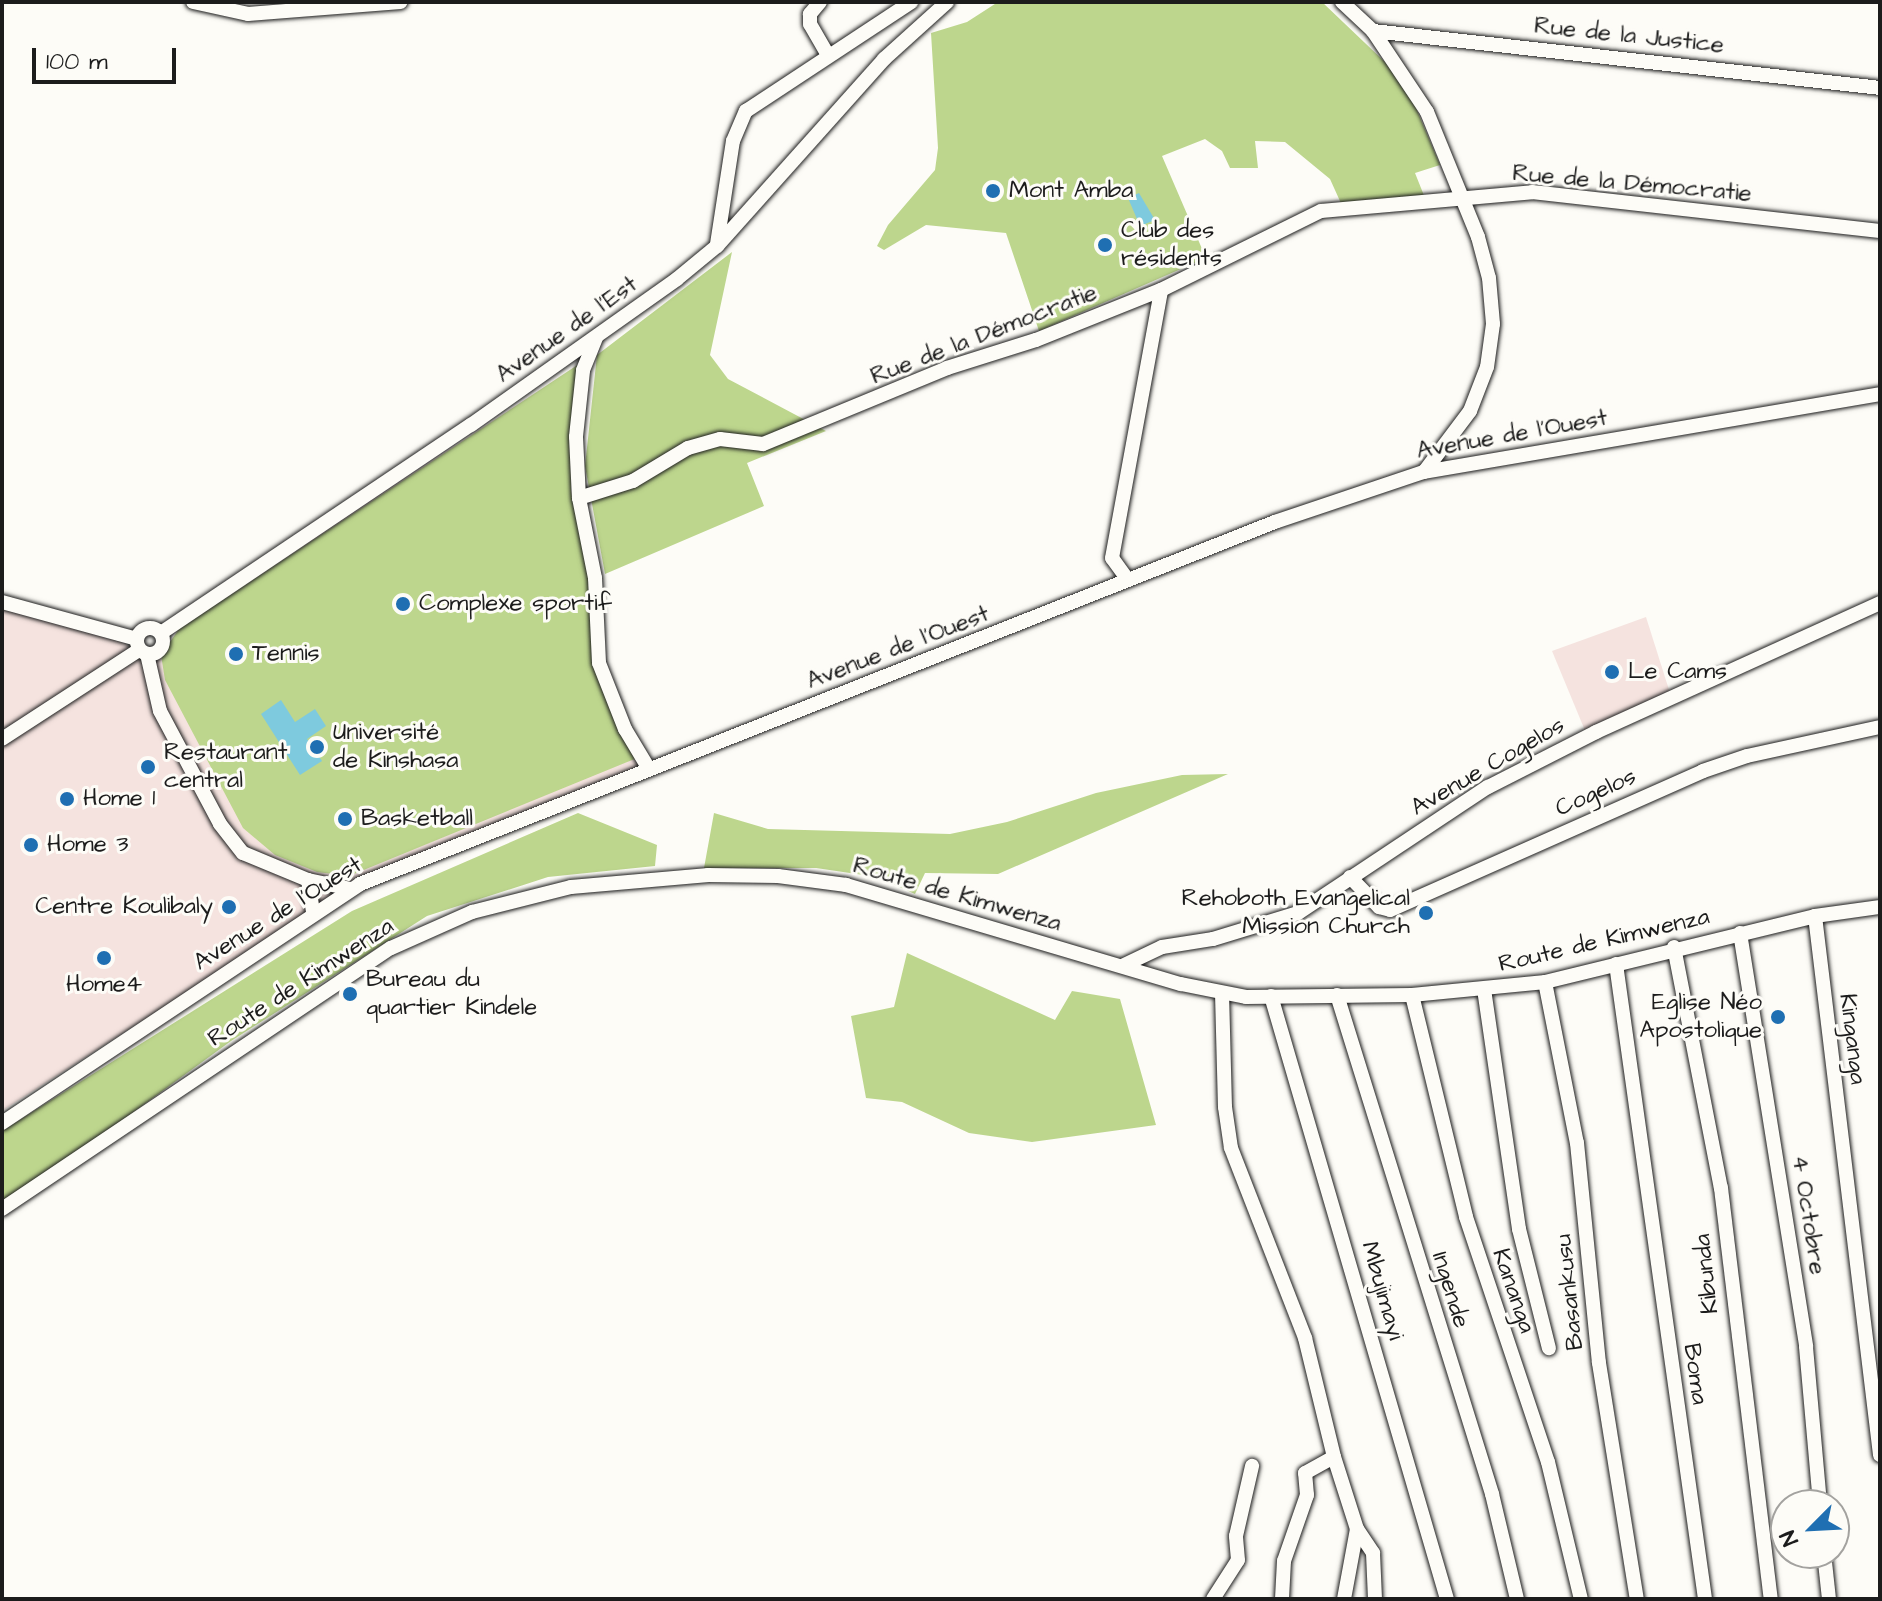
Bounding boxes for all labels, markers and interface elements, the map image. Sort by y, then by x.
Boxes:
street label: Rue de la Justice [1533,12,1725,60]
scale bar [36,32,180,82]
text: 100 m [46,45,108,79]
street label: Rue de la Démocratie [1511,159,1753,209]
place label: Mont Amba [1009,177,1133,205]
marker: Mont Amba [984,182,1002,200]
place label: Club des résidents [1121,217,1222,273]
marker: Club des résidents [1096,236,1114,254]
street label: Avenue de l'Est [491,271,643,389]
street label: Rue de la Démocratie [867,279,1101,391]
street label: Avenue de l'Ouest [1414,404,1610,466]
place label: Complexe sportif [419,590,612,618]
marker: Complexe sportif [394,595,412,613]
street label: Avenue de l'Ouest [803,600,993,696]
place label: Tennis [252,640,320,668]
marker: Tennis [227,645,245,663]
place label: Le Cams [1628,658,1727,686]
marker: Le Cams [1603,663,1621,681]
street label: Avenue Cogelos [1406,711,1570,823]
place label: Université de Kinshasa [333,719,458,775]
marker: Université de Kinshasa [308,738,326,756]
place label: Restaurant central [164,739,287,795]
marker: Restaurant central [139,758,157,776]
street label: Cogelos [1551,763,1641,823]
place label: Home 1 [83,785,155,813]
marker: Home 1 [58,790,76,808]
place label: Basketball [361,805,473,833]
marker: Basketball [336,810,354,828]
place label: Home 3 [47,831,129,859]
marker: Home 3 [22,836,40,854]
street label: Avenue de l'Ouest [188,851,368,977]
street label: Route de Kimwenza [850,851,1064,939]
place label: Rehoboth Evangelical Mission Church [1182,885,1410,941]
place label: Centre Koulibaly [35,893,213,921]
marker: Centre Koulibaly [220,898,238,916]
street label: Route de Kimwenza [1496,903,1712,979]
marker: Rehoboth Evangelical Mission Church [1417,904,1435,922]
street label: Route de Kimwenza [203,912,399,1054]
marker: Home4 [95,949,113,967]
place label: Bureau du quartier Kindele [366,966,537,1022]
place label: Home4 [66,971,142,999]
marker: Bureau du quartier Kindele [341,985,359,1003]
place label: Eglise Néo Apostolique [1640,989,1762,1045]
street label: Kinganga [1832,992,1872,1086]
marker: Eglise Néo Apostolique [1769,1008,1787,1026]
street label: 4 Octobre [1784,1153,1832,1277]
street label: Basankusu [1550,1232,1590,1352]
street label: Kibunda [1688,1233,1726,1315]
street label: Mbujimayi [1354,1238,1410,1344]
street label: Kananga [1485,1245,1541,1337]
street label: Ingende [1425,1248,1475,1332]
street label: Boma [1676,1342,1714,1406]
north arrow [1770,1489,1850,1569]
text: N [1772,1526,1806,1551]

